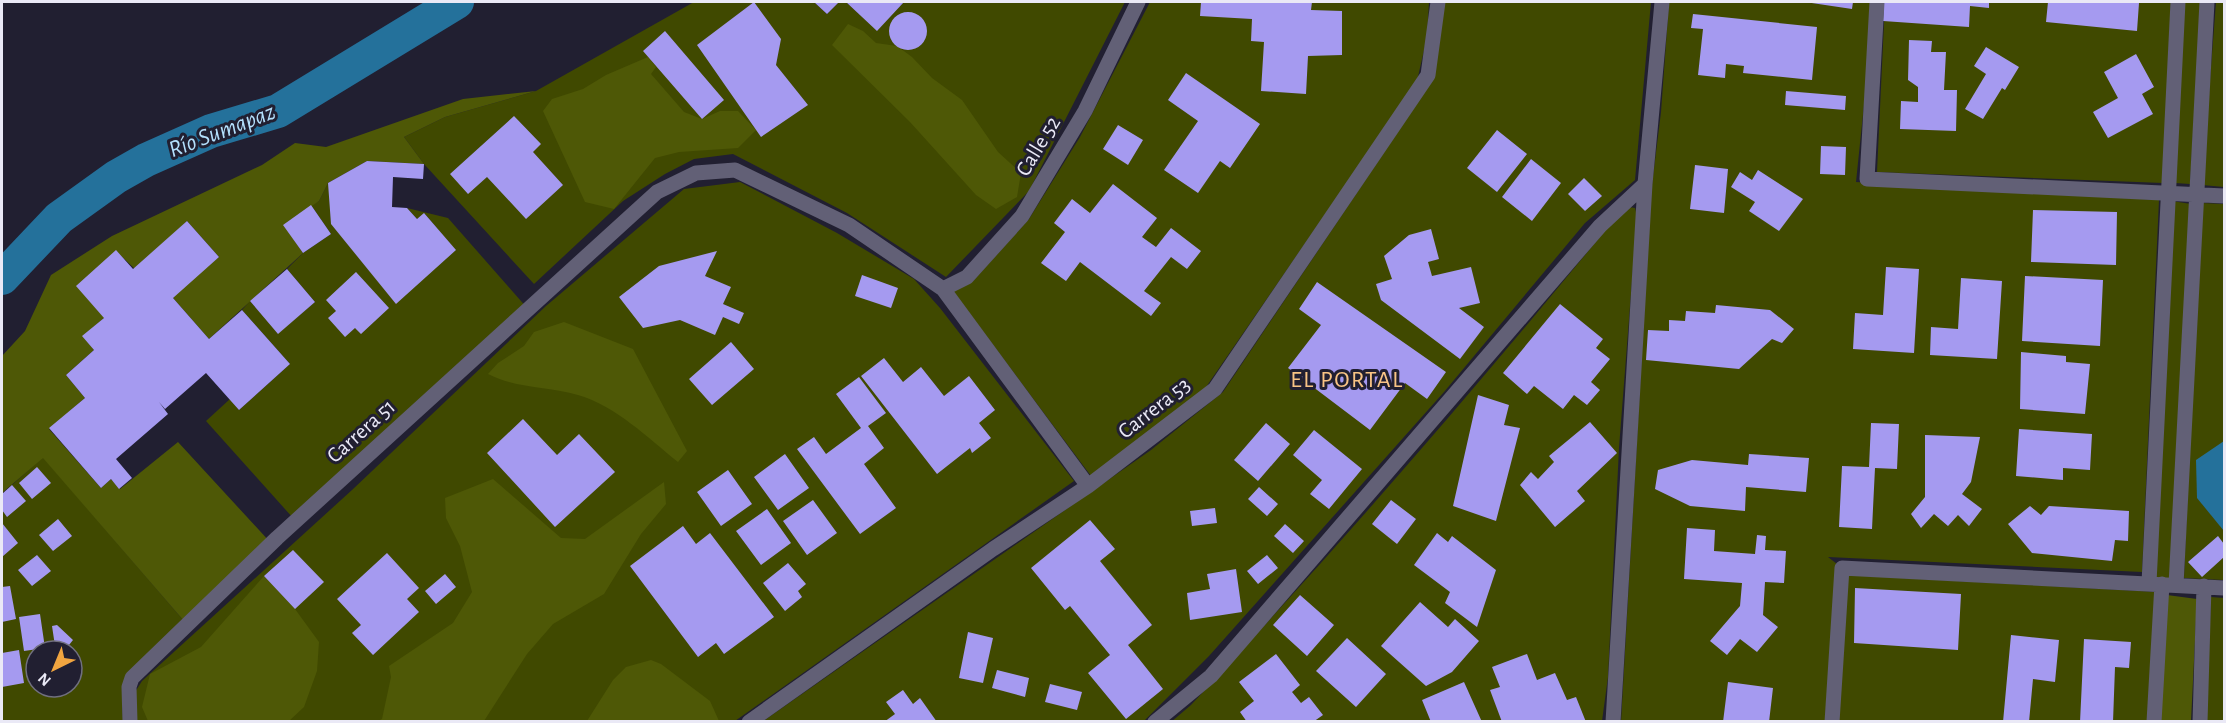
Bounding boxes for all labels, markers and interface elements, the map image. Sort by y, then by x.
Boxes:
water label: Río Sumapaz [165,100,279,162]
street label: Calle 52 [1012,112,1064,180]
district label: EL PORTAL [1290,368,1404,392]
street label: Carrera 53 [1114,373,1194,443]
street label: Carrera 51 [323,395,399,467]
north arrow [24,639,84,699]
text: N [35,670,54,689]

